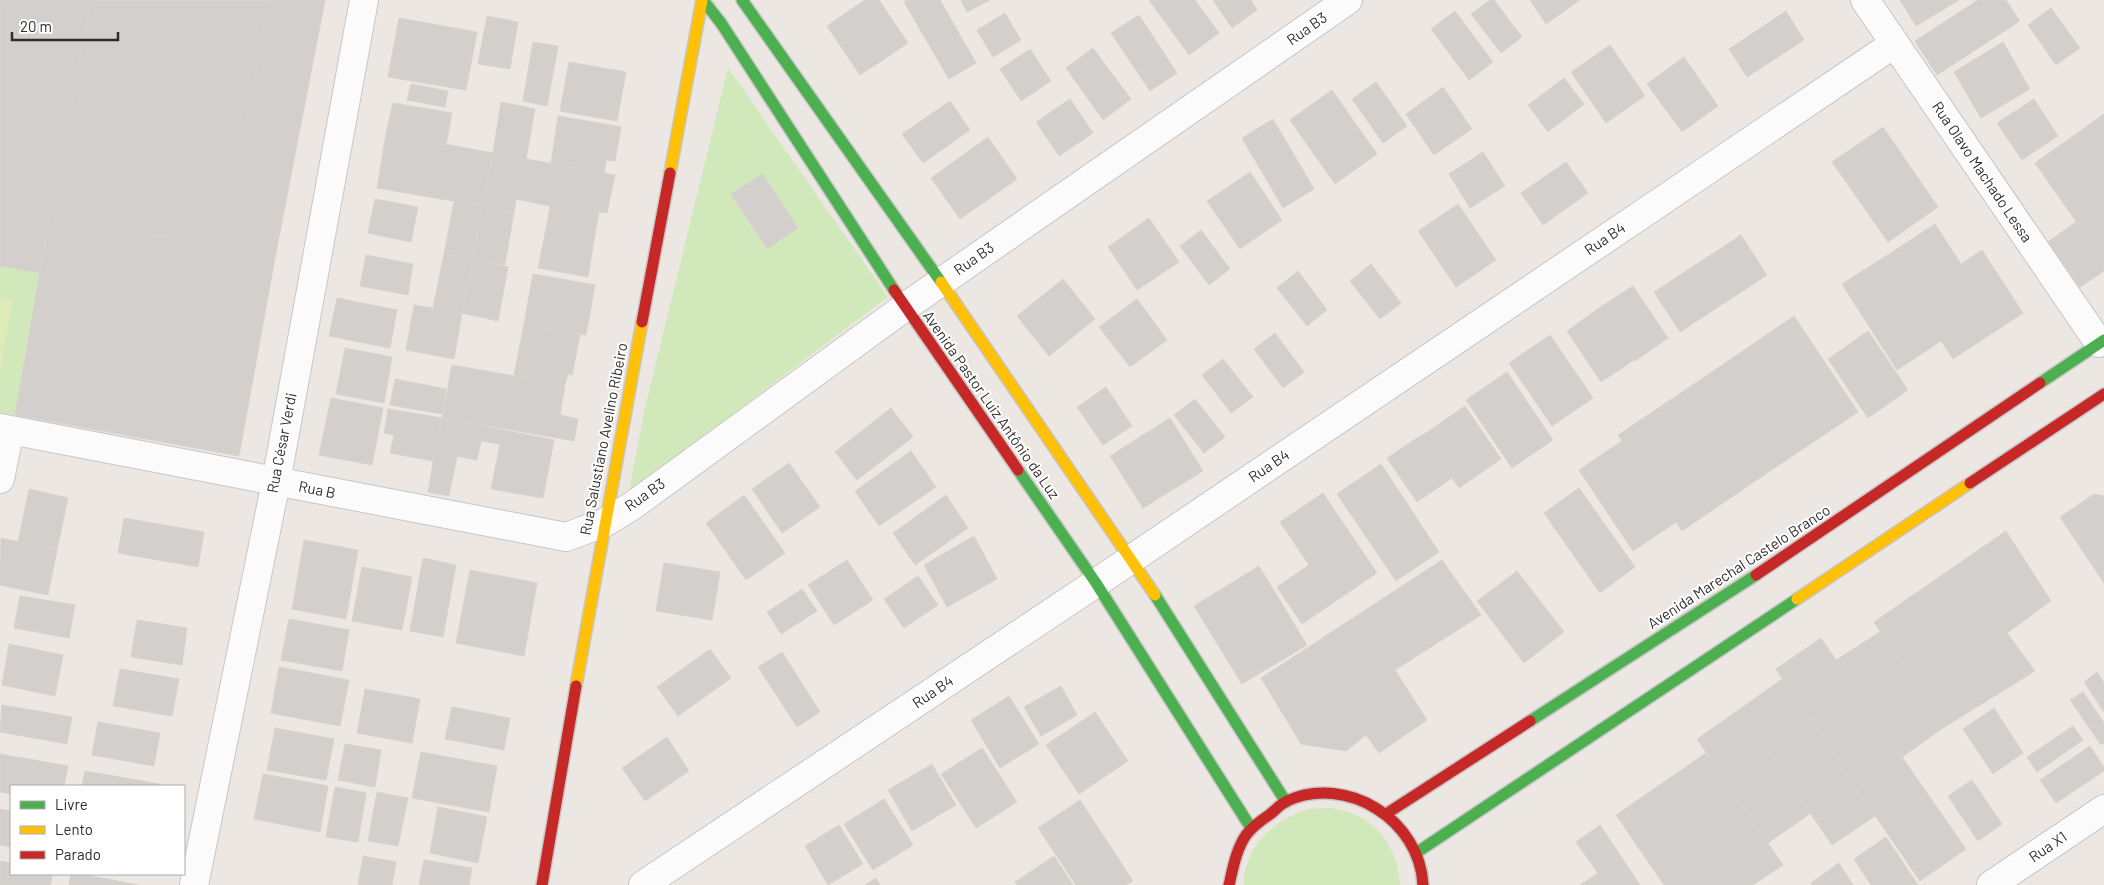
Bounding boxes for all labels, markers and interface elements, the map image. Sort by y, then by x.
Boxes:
street label: Rua B3 [1283,8,1330,48]
scale bar [12,10,119,42]
text: 20 m [20,17,52,35]
street label: Rua Olavo Machado Lessa [1929,98,2037,245]
street label: Rua B4 [1581,218,1628,258]
street label: Rua B3 [950,238,997,278]
street label: Avenida Pastor Luiz Antônio da Luz [920,307,1064,502]
street label: Rua Salustiano Avelino Ribeiro [576,341,631,536]
street label: Rua César Verdi [262,391,300,494]
street label: Rua B4 [1245,445,1292,485]
street label: Rua B3 [621,474,668,514]
street label: Rua B [297,477,337,501]
street label: Avenida Marechal Castelo Branco [1644,500,1833,632]
street label: Rua B4 [909,671,956,711]
legend [10,785,185,875]
text: Livre [55,795,88,813]
text: Lento [55,820,93,838]
street label: Rua X1 [2025,827,2070,865]
text: Parado [55,845,101,863]

